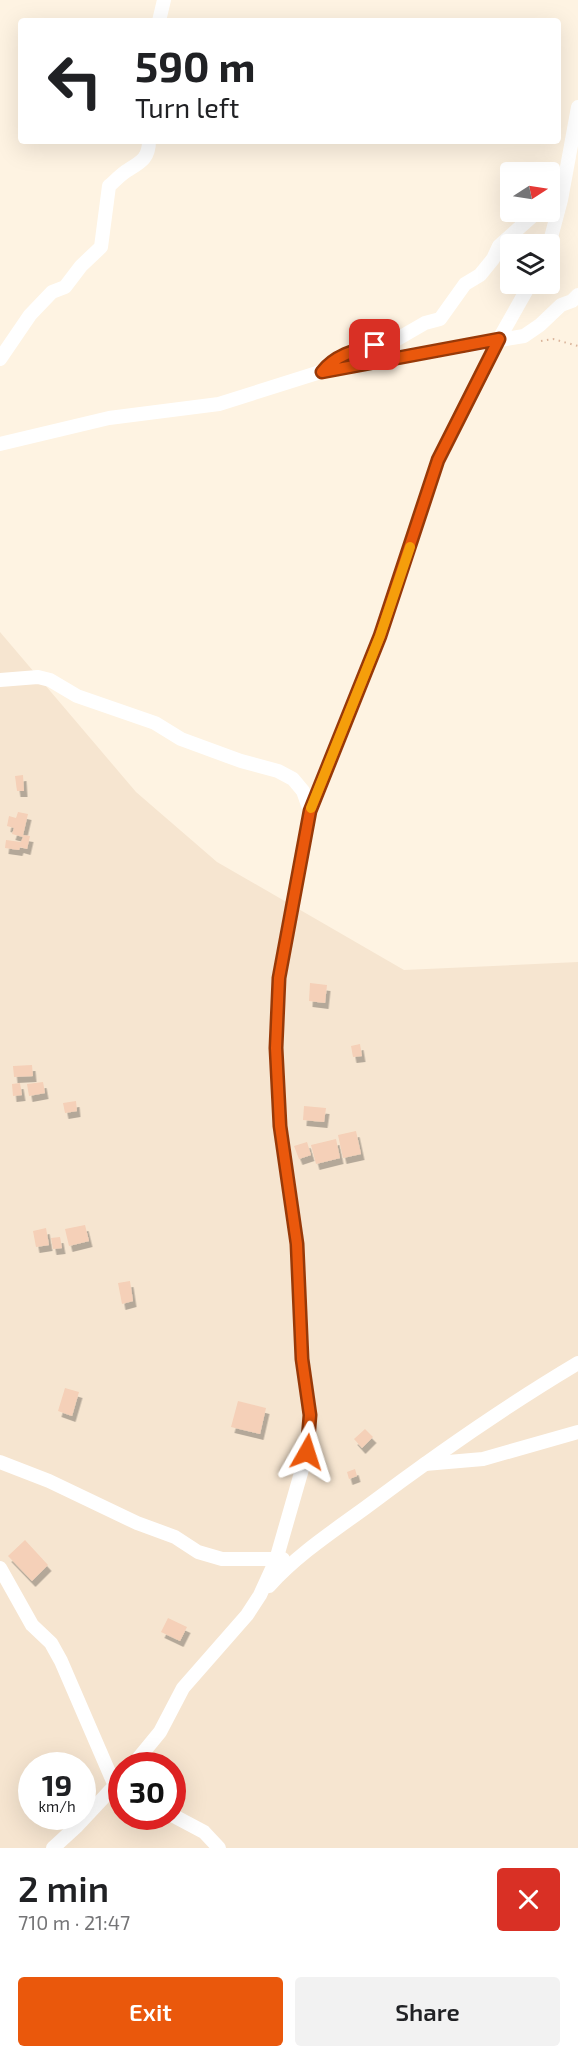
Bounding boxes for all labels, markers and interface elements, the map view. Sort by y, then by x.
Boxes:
text: 590 m [135,40,256,90]
icon: left [36,42,114,120]
text: Turn left [135,91,239,123]
north arrow [500,162,560,222]
map controls [500,162,560,294]
button: layers [500,234,560,294]
pin [349,319,400,370]
icon: arrive [358,328,391,361]
position arrow [275,1420,339,1484]
speed limit sign: 30 [108,1752,186,1830]
text: 19 [42,1766,72,1802]
text: km/h [38,1797,76,1815]
text: 2 min [18,1866,109,1909]
button: close [497,1868,560,1931]
text: 710 m · 21:47 [18,1910,130,1934]
button: Exit [18,1977,283,2046]
button: Share [295,1977,560,2046]

